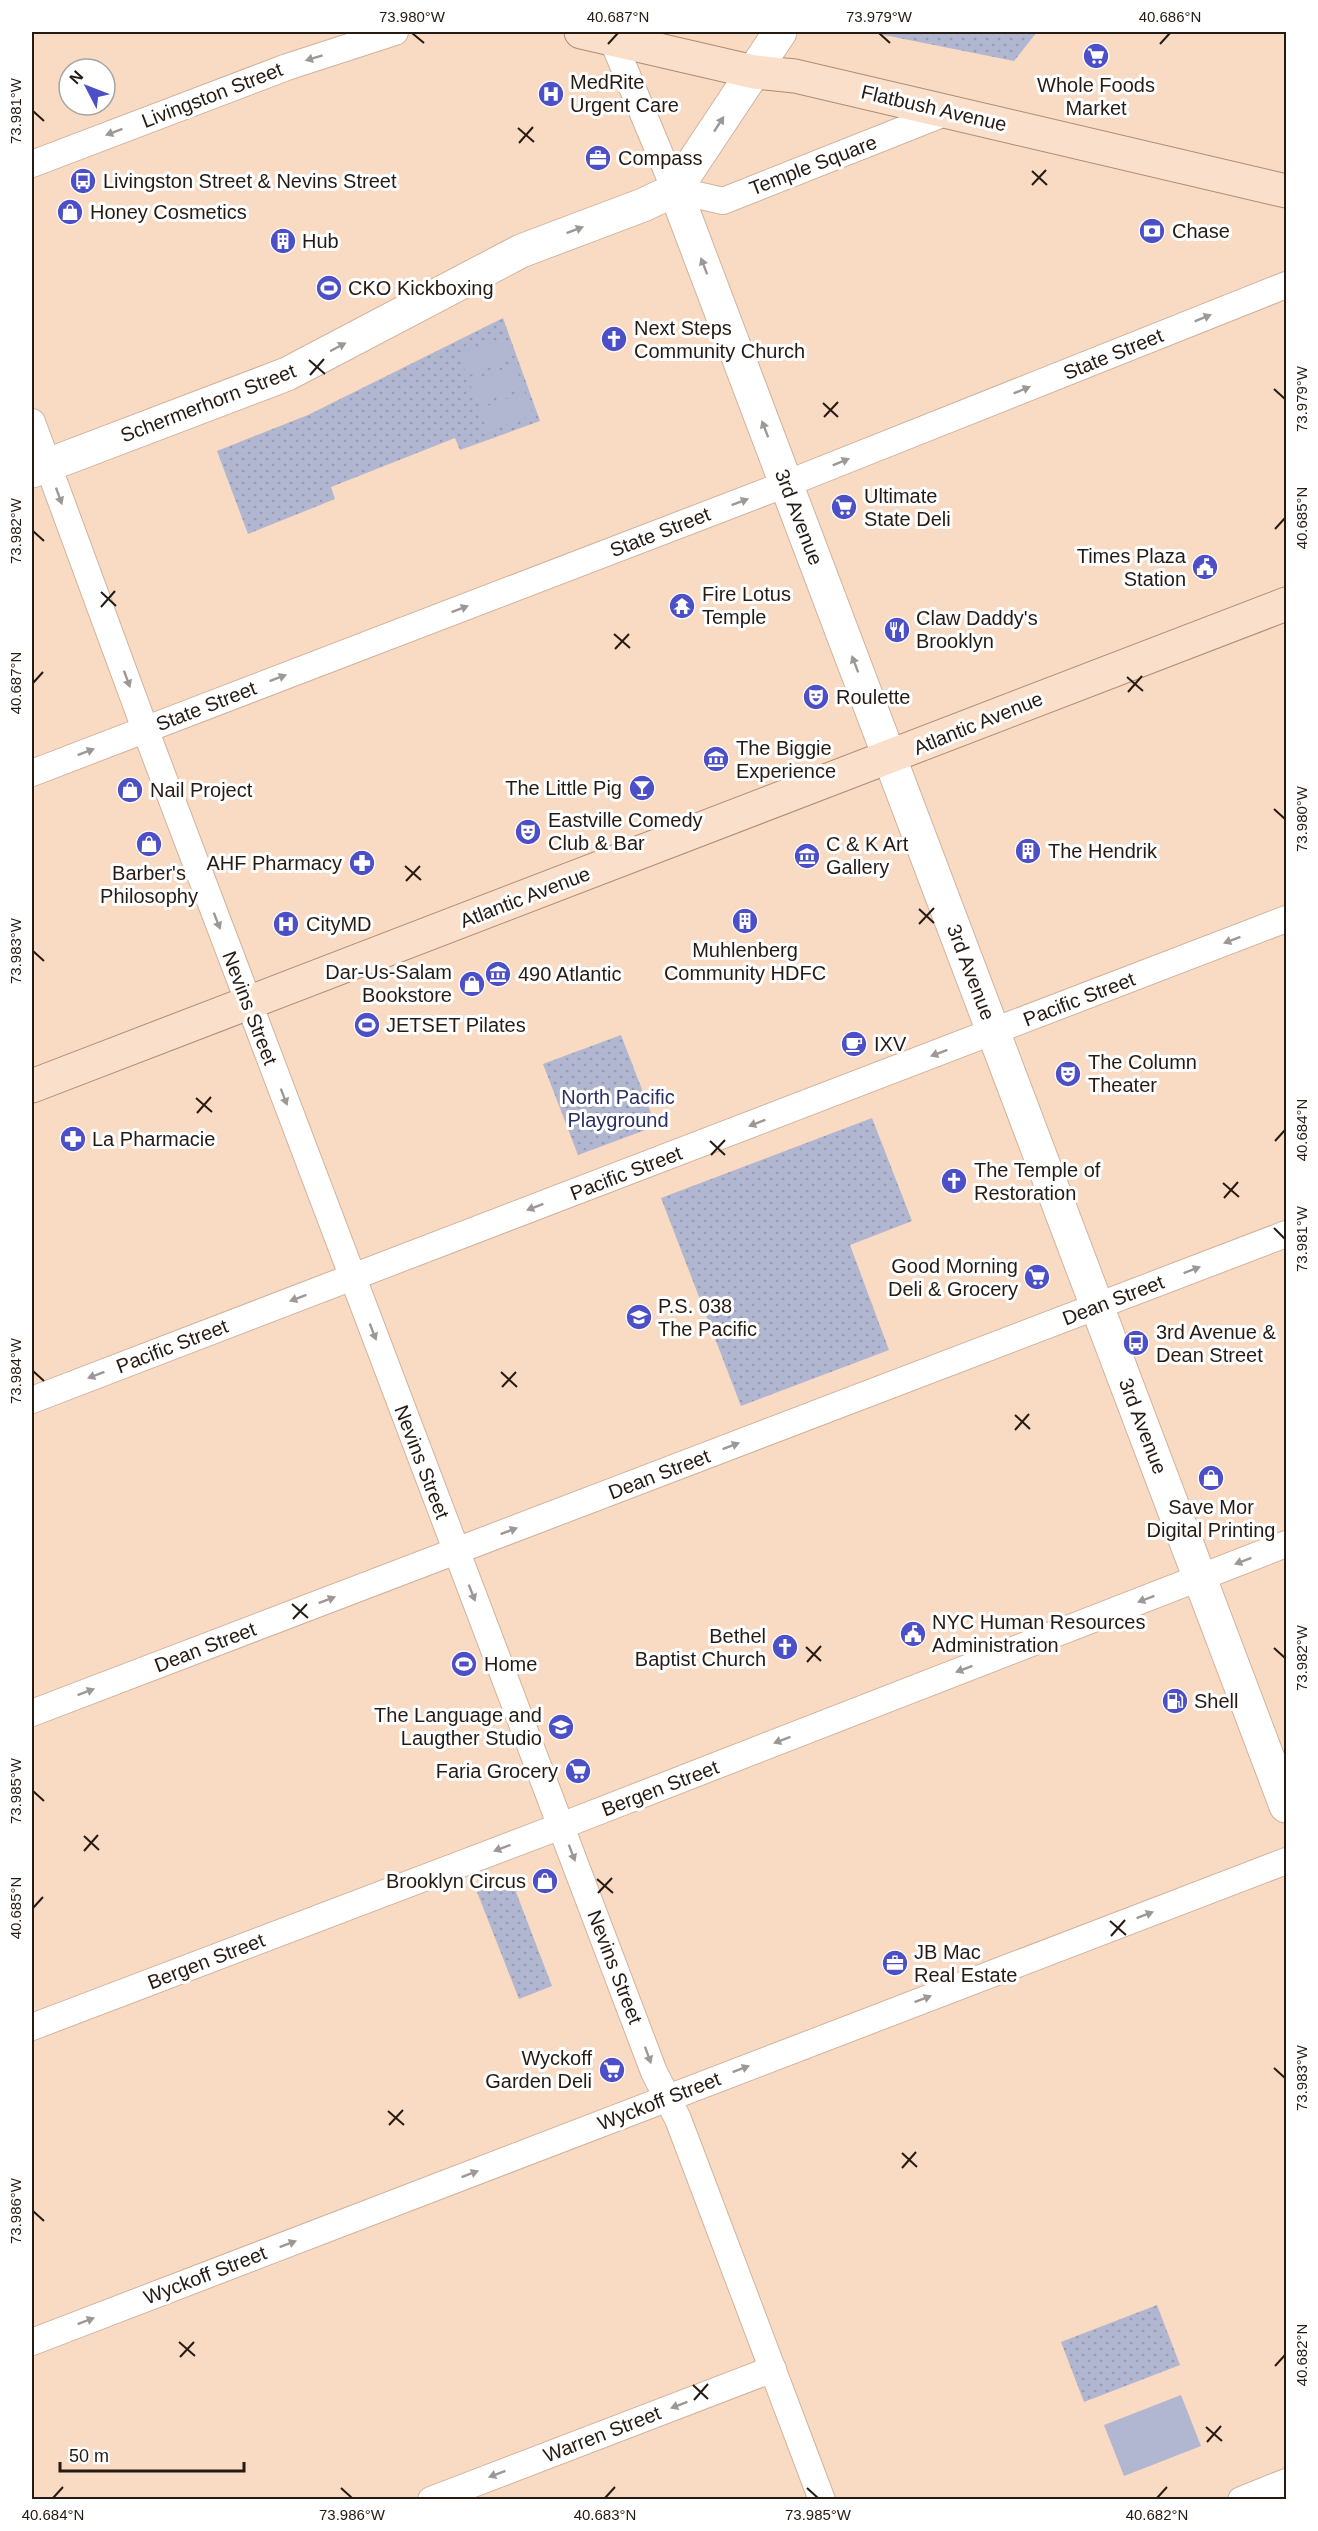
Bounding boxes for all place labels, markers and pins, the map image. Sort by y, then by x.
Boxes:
supermarket icon: Whole Foods Market [1081,41,1111,71]
place label: MedRite Urgent Care [570,71,679,116]
place label: Whole Foods Market [1037,74,1155,119]
hospital icon: MedRite Urgent Care [536,79,566,109]
office icon: Compass [583,143,613,173]
place label: Compass [618,147,702,169]
bus stop icon: Livingston Street & Nevins Street [68,166,98,196]
place label: Livingston Street & Nevins Street [103,170,397,192]
shop icon: Honey Cosmetics [55,197,85,227]
place label: Honey Cosmetics [90,201,247,223]
bank icon: Chase [1137,216,1167,246]
place label: Chase [1172,220,1230,242]
building icon: Hub [268,226,298,256]
place label: Hub [302,230,339,252]
sports icon: CKO Kickboxing [314,273,344,303]
place label: CKO Kickboxing [348,277,494,299]
place label: Next Steps Community Church [634,317,805,362]
church icon: Next Steps Community Church [599,324,629,354]
place label: Ultimate State Deli [864,485,951,530]
supermarket icon: Ultimate State Deli [829,492,859,522]
place label: Times Plaza Station [1077,545,1187,590]
public building icon: Times Plaza Station [1190,552,1220,582]
place label: Fire Lotus Temple [702,583,791,628]
temple icon: Fire Lotus Temple [667,591,697,621]
place label: Claw Daddy's Brooklyn [916,607,1038,652]
restaurant icon: Claw Daddy's Brooklyn [882,615,912,645]
theatre icon: Roulette [801,682,831,712]
place label: Roulette [836,686,911,708]
place label: The Biggie Experience [736,737,836,782]
museum icon: The Biggie Experience [701,744,731,774]
bar icon: The Little Pig [627,773,657,803]
shop icon: Nail Project [115,775,145,805]
place label: The Little Pig [505,777,622,799]
place label: Nail Project [150,779,253,801]
place label: Eastville Comedy Club & Bar [548,809,703,854]
theatre icon: Eastville Comedy Club & Bar [513,817,543,847]
shop icon: Barber's Philosophy [134,829,164,859]
place label: C & K Art Gallery [826,833,909,878]
building icon: The Hendrik [1013,836,1043,866]
place label: The Hendrik [1048,840,1158,862]
museum icon: C & K Art Gallery [792,841,822,871]
pharmacy icon: AHF Pharmacy [347,848,377,878]
place label: AHF Pharmacy [206,852,342,874]
place label: Barber's Philosophy [100,862,198,907]
building icon: Muhlenberg Community HDFC [730,906,760,936]
hospital icon: CityMD [271,909,301,939]
place label: CityMD [306,913,372,935]
place label: Muhlenberg Community HDFC [664,939,826,984]
museum icon: 490 Atlantic [483,959,513,989]
place label: Dar-Us-Salam Bookstore [325,961,452,1006]
place label: 490 Atlantic [518,963,621,985]
shop icon: Dar-Us-Salam Bookstore [457,969,487,999]
sports icon: JETSET Pilates [352,1010,382,1040]
place label: JETSET Pilates [386,1014,526,1036]
cafe icon: IXV [839,1029,869,1059]
place label: IXV [874,1033,907,1055]
place label: The Column Theater [1088,1051,1197,1096]
theatre icon: The Column Theater [1053,1059,1083,1089]
pharmacy icon: La Pharmacie [58,1124,88,1154]
place label: La Pharmacie [92,1128,215,1150]
place label: The Temple of Restoration [974,1159,1101,1204]
church icon: The Temple of Restoration [939,1166,969,1196]
place label: Good Morning Deli & Grocery [888,1255,1018,1300]
supermarket icon: Good Morning Deli & Grocery [1022,1262,1052,1292]
place label: P.S. 038 The Pacific [658,1295,757,1340]
school or university icon: P.S. 038 The Pacific [624,1302,654,1332]
place label: 3rd Avenue & Dean Street [1156,1321,1276,1366]
bus stop icon: 3rd Avenue & Dean Street [1121,1328,1151,1358]
shop icon: Save Mor Digital Printing [1196,1463,1226,1493]
place label: Save Mor Digital Printing [1147,1496,1275,1541]
place label: NYC Human Resources Administration [932,1611,1145,1656]
public building icon: NYC Human Resources Administration [898,1619,928,1649]
place label: Bethel Baptist Church [635,1625,766,1670]
church icon: Bethel Baptist Church [770,1632,800,1662]
sports icon: Home [449,1649,479,1679]
place label: Home [484,1653,537,1675]
fuel station icon: Shell [1160,1686,1190,1716]
place label: Shell [1194,1690,1238,1712]
place label: The Language and Laugther Studio [374,1704,542,1749]
school or university icon: The Language and Laugther Studio [546,1712,576,1742]
supermarket icon: Faria Grocery [563,1756,593,1786]
place label: Faria Grocery [436,1760,558,1782]
shop icon: Brooklyn Circus [530,1866,560,1896]
place label: Brooklyn Circus [386,1870,526,1892]
place label: JB Mac Real Estate [914,1941,1017,1986]
office icon: JB Mac Real Estate [880,1948,910,1978]
place label: Wyckoff Garden Deli [485,2047,592,2092]
supermarket icon: Wyckoff Garden Deli [597,2055,627,2085]

